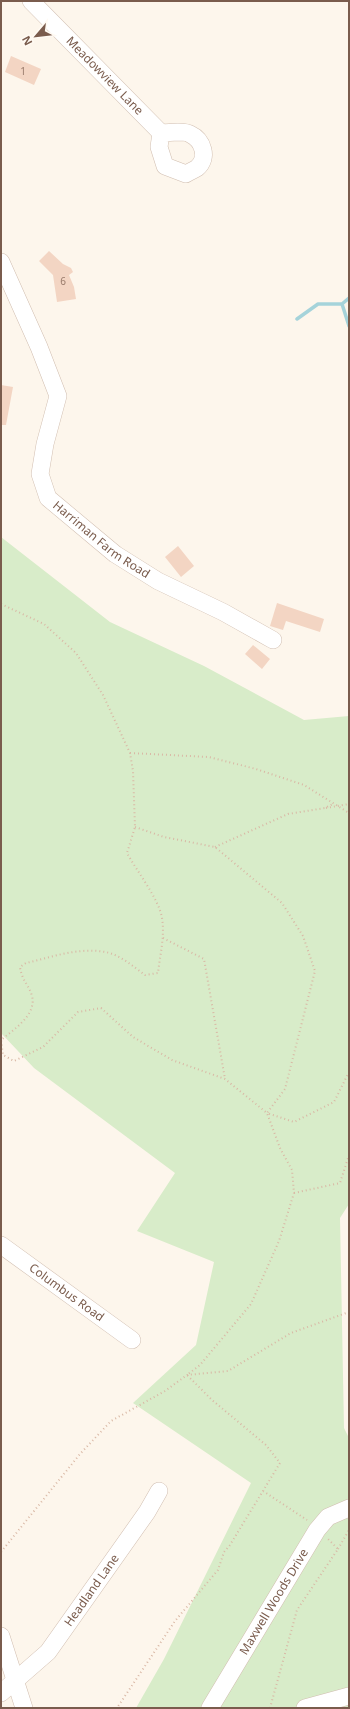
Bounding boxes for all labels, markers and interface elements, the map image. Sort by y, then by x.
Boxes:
north arrow [16,16,56,56]
text: N [18,33,35,48]
street label: Meadowview Lane [63,33,148,119]
house number: 1 [20,64,26,78]
house number: 6 [60,274,66,288]
street label: Harriman Farm Road [50,497,153,582]
street label: Columbus Road [26,1259,108,1325]
street label: Maxwell Woods Drive [235,1545,312,1658]
street label: Headland Lane [60,1550,123,1629]

